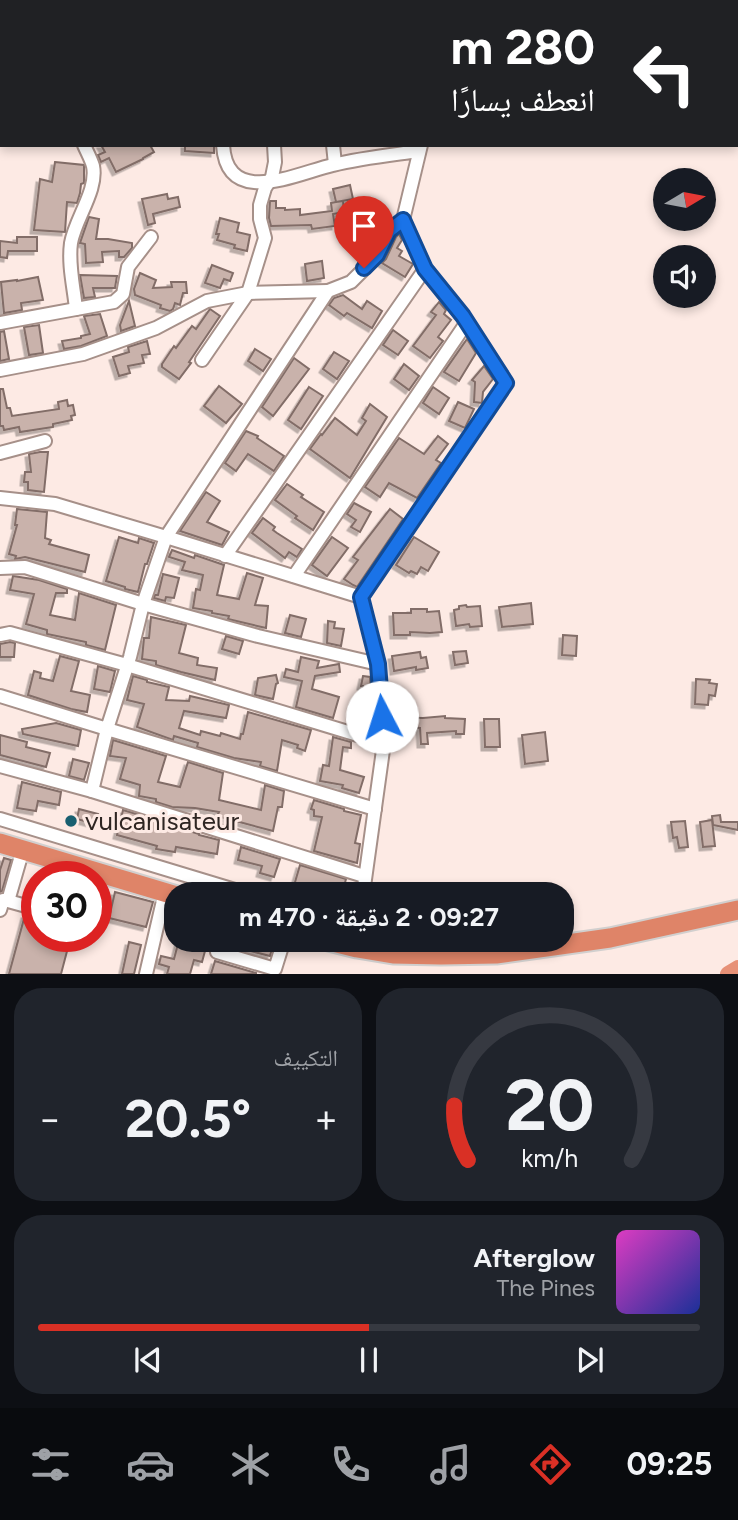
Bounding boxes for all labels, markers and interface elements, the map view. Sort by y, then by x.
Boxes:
text: 280 m [450,17,595,76]
icon: left [619,28,710,119]
text: انعطف يسارًا [451,81,595,119]
north arrow [653,168,716,231]
map controls [653,168,716,308]
pin [334,196,394,268]
icon: arrive [345,207,383,245]
button: sound [653,245,716,308]
position arrow [345,680,419,754]
place label: vulcanisateur [85,805,239,837]
marker: vulcanisateur [63,813,79,829]
speed limit sign: 30 [21,861,112,952]
text: 09:27 · 2 دقيقة · 470 m [239,901,499,933]
text: التكييف [273,1044,338,1072]
text: 20 [505,1062,595,1149]
text: 20.5° [125,1088,251,1150]
text: − [38,1096,62,1142]
text: + [314,1096,338,1142]
text: km/h [521,1143,579,1173]
text: Afterglow [473,1242,595,1274]
text: The Pines [496,1274,595,1302]
icon: previous [129,1341,167,1379]
icon: pause [350,1341,388,1379]
icon: next [571,1341,609,1379]
icon: filters [26,1440,75,1489]
icon: car [126,1440,175,1489]
icon: climate [226,1440,275,1489]
icon: phone [326,1440,375,1489]
icon: music [426,1440,475,1489]
icon: directions [526,1440,575,1489]
text: 09:25 [626,1445,712,1483]

